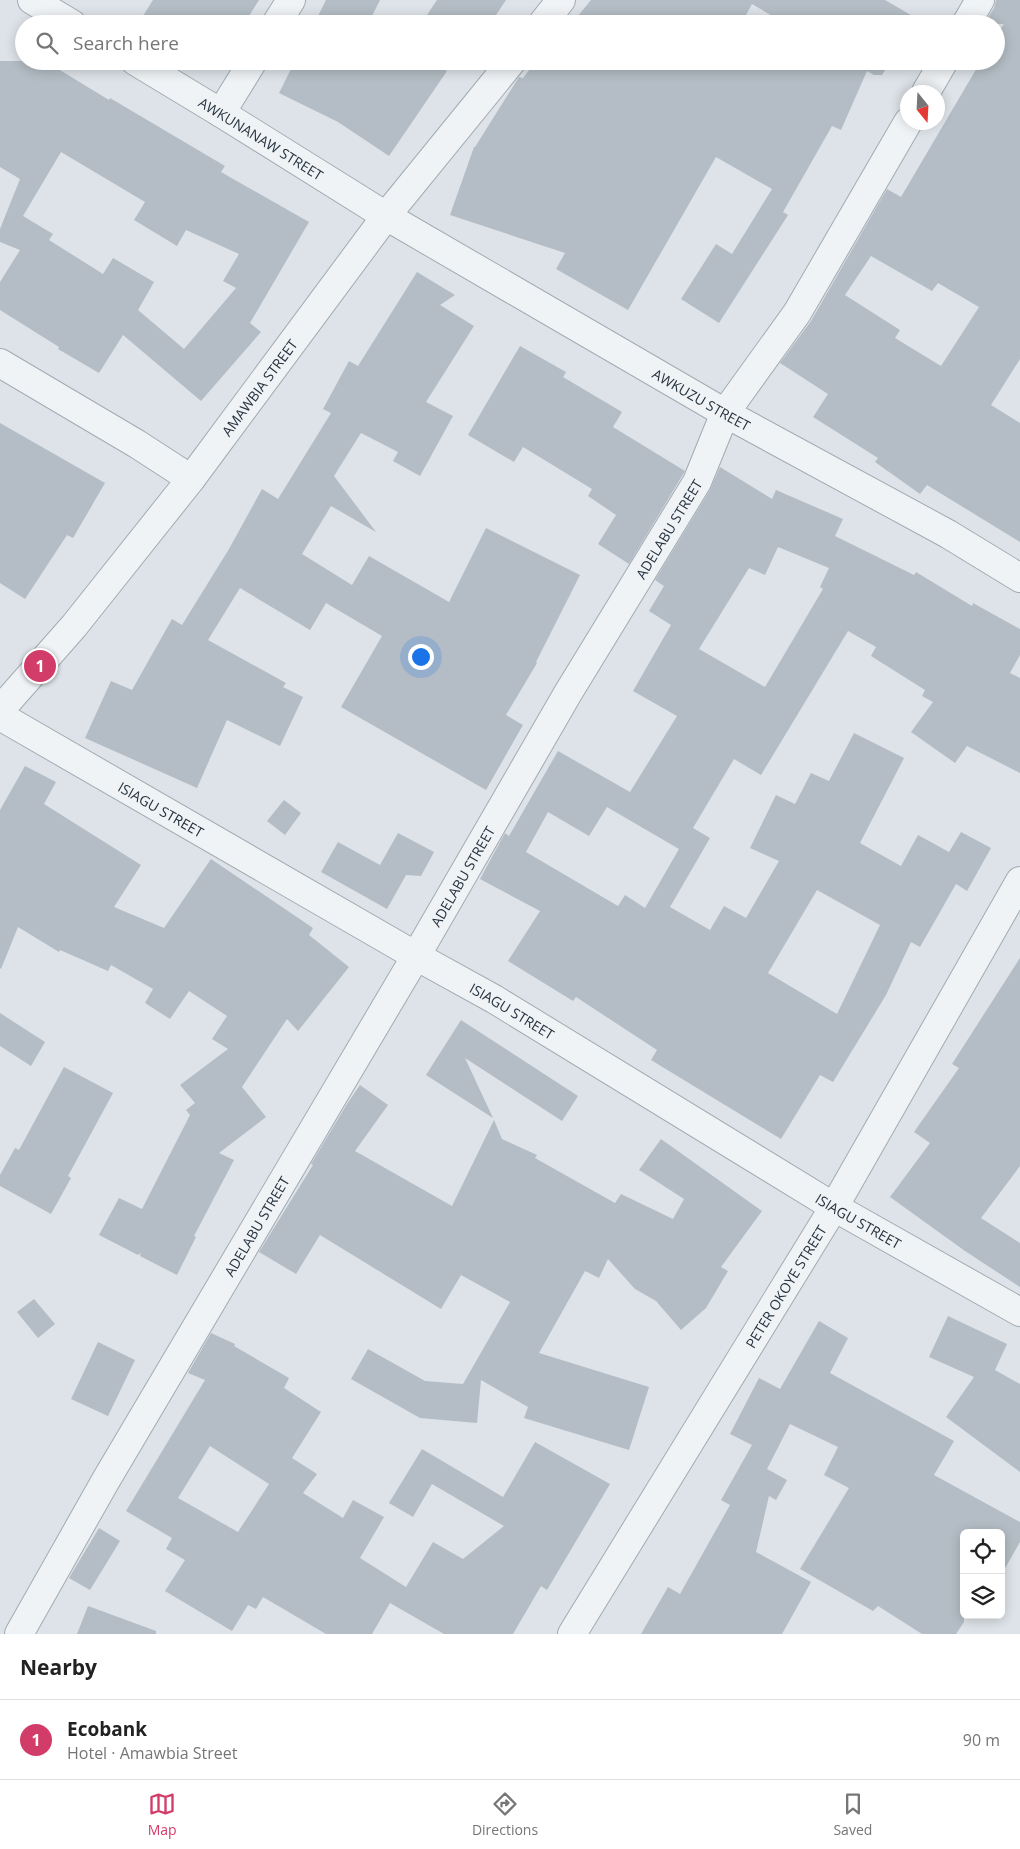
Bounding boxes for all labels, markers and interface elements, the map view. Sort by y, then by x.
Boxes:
search box [15,15,1005,70]
icon: search [33,29,61,57]
text: Search here [73,30,179,56]
north arrow [900,85,945,130]
street label: AWKUNANAW STREET [195,92,327,184]
street label: AMAWBIA STREET [217,335,301,440]
street label: AWKUZU STREET [649,364,754,435]
street label: ADELABU STREET [631,475,706,582]
your location [408,644,434,670]
pin: 1 [24,647,56,685]
street label: ISIAGU STREET [115,777,208,841]
street label: ADELABU STREET [426,822,499,930]
street label: ISIAGU STREET [466,978,559,1044]
street label: ADELABU STREET [219,1172,293,1280]
street label: ISIAGU STREET [812,1189,905,1253]
street label: PETER OKOYE STREET [740,1221,830,1351]
map controls [960,1529,1005,1619]
button: locate [960,1529,1005,1574]
button: layers [960,1574,1005,1619]
text: Nearby [20,1653,97,1681]
text: Ecobank [67,1716,147,1742]
text: 1 [31,1729,41,1751]
text: 90 m [963,1729,1000,1751]
text: Hotel · Amawbia Street [67,1742,237,1764]
tab: Map [148,1790,177,1839]
tab: Directions [472,1790,538,1839]
tab: Saved [833,1790,872,1839]

